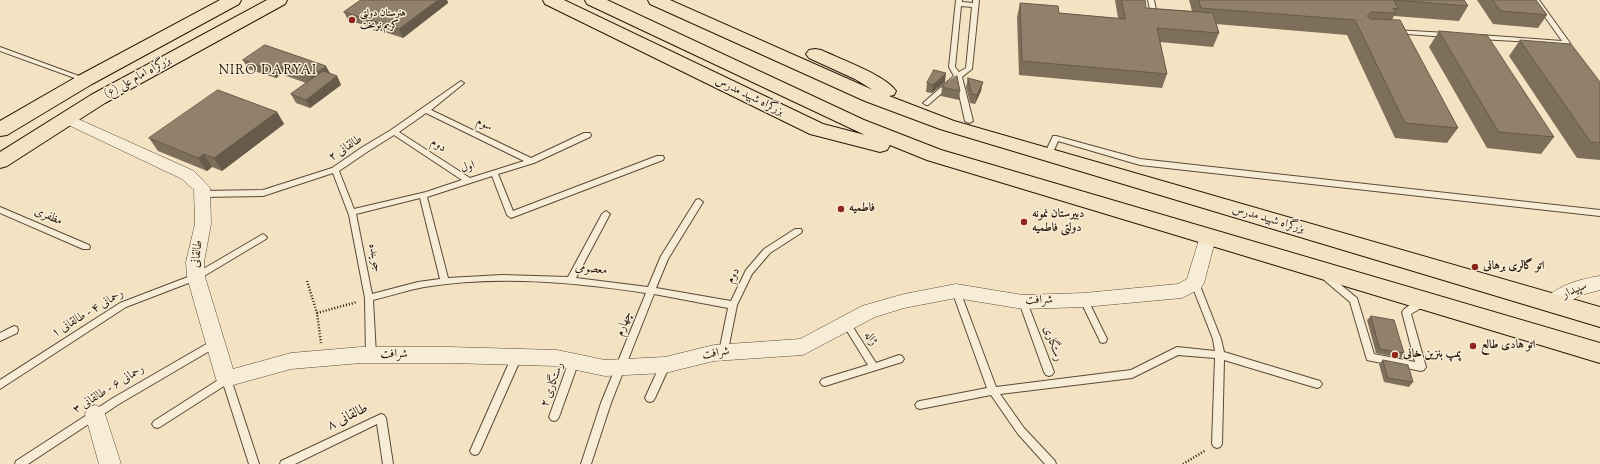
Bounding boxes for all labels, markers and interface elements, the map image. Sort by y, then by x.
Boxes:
place label: هنرستان دولتی کریم نوبخت [360,8,406,32]
marker: هنرستان دولتی کریم نوبخت [347,15,357,25]
street label: بزرگراه امام علی (ع) [102,54,174,102]
district label: NIRO DARYAI [219,64,317,80]
street label: بزرگراه شهید مدرس [712,74,786,120]
street label: سوم [473,115,495,135]
street label: طالقانی ۲ [326,133,366,165]
street label: دوم [428,136,448,156]
street label: اول [459,159,477,177]
place label: فاطمیه [849,202,875,216]
street label: بزرگراه شهید مدرس [1230,203,1306,237]
marker: فاطمیه [836,204,846,214]
street label: مظفری [32,205,64,229]
place label: دبیرستان نمونه دولتی فاطمیه [1032,208,1084,236]
marker: دبیرستان نمونه دولتی فاطمیه [1019,217,1029,227]
street label: طالقانی [189,239,207,269]
street label: جوینده [364,243,384,273]
place label: اتو گالری برهانی [1483,260,1544,274]
street label: معصومی [574,261,608,279]
marker: اتو گالری برهانی [1470,262,1480,272]
street label: دوم [724,266,744,286]
street label: سپیدار [1560,279,1590,303]
street label: رحمانی ۴ - طالقانی ۱ [49,287,127,341]
street label: شرافت [1025,294,1053,308]
street label: چهارم [614,310,636,338]
street label: رستگاری [1039,324,1065,364]
street label: ژاله [860,329,880,349]
place label: اتو هادی طالع [1481,339,1535,353]
marker: اتو هادی طالع [1468,341,1478,351]
street label: شرافت [701,345,731,363]
street label: شرافت [380,348,408,362]
place label: پمپ بنزین خانی [1403,348,1461,362]
marker: پمپ بنزین خانی [1390,350,1400,360]
street label: رستگاری ۲ [538,361,568,409]
street label: رحمانی ۶ - طالقانی ۳ [71,362,147,418]
street label: طالقانی ۸ [325,401,371,435]

